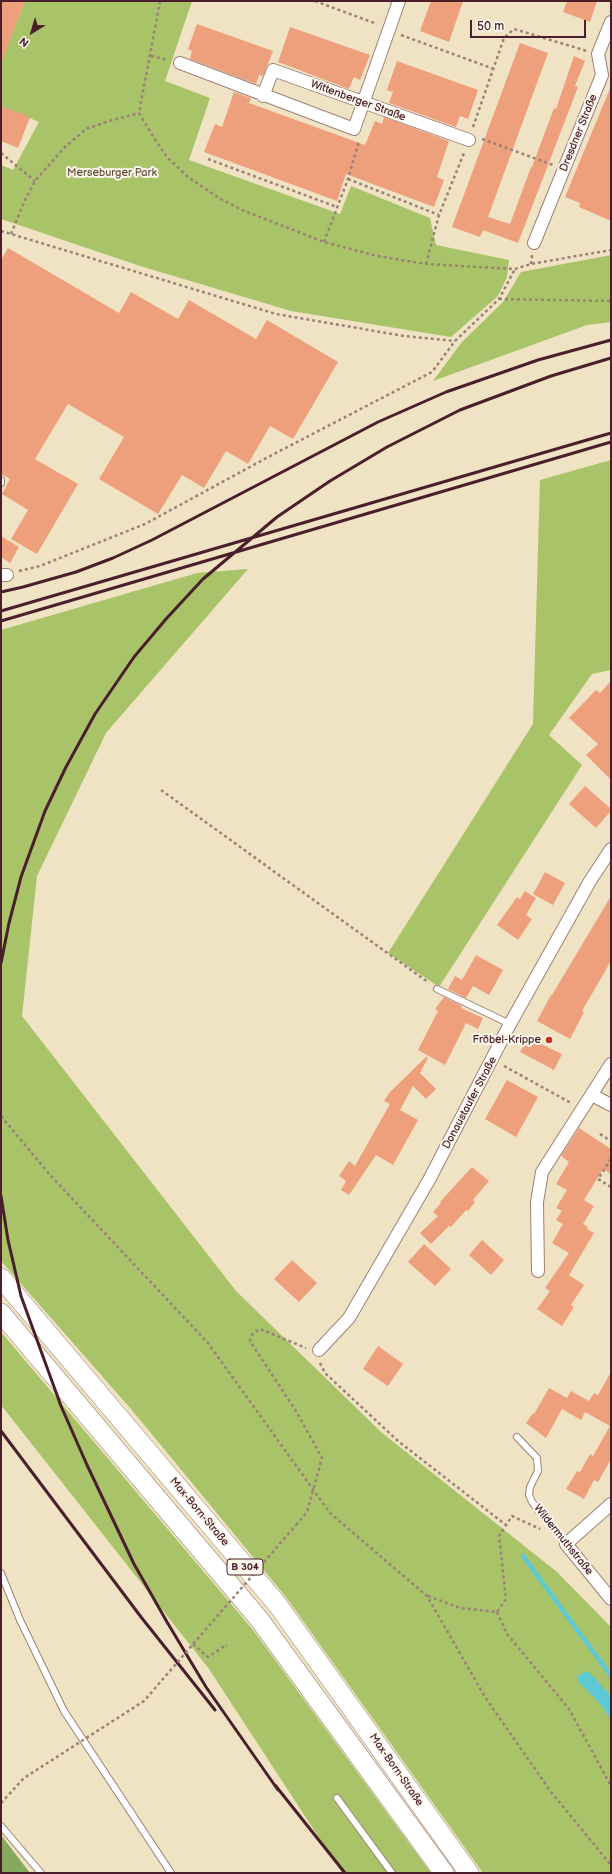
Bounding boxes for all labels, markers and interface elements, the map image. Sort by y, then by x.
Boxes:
north arrow [12,12,52,52]
scale bar [472,12,588,38]
text: 50 m [477,19,504,34]
text: N [17,34,32,50]
street label: Wittenberger Straße [309,78,407,124]
street label: Dresdner Straße [557,92,601,174]
park label: Merseburger Park [67,166,157,180]
place label: Fröbel-Krippe [472,1033,541,1047]
marker: Fröbel-Krippe [544,1035,554,1045]
street label: Donaustaufer Straße [440,1055,500,1151]
street label: Max-Born-Straße [166,1475,232,1549]
street label: Wildermuthstraße [530,1502,596,1578]
road number: B 304 [227,1559,263,1575]
street label: Max-Born-Straße [366,1731,426,1809]

